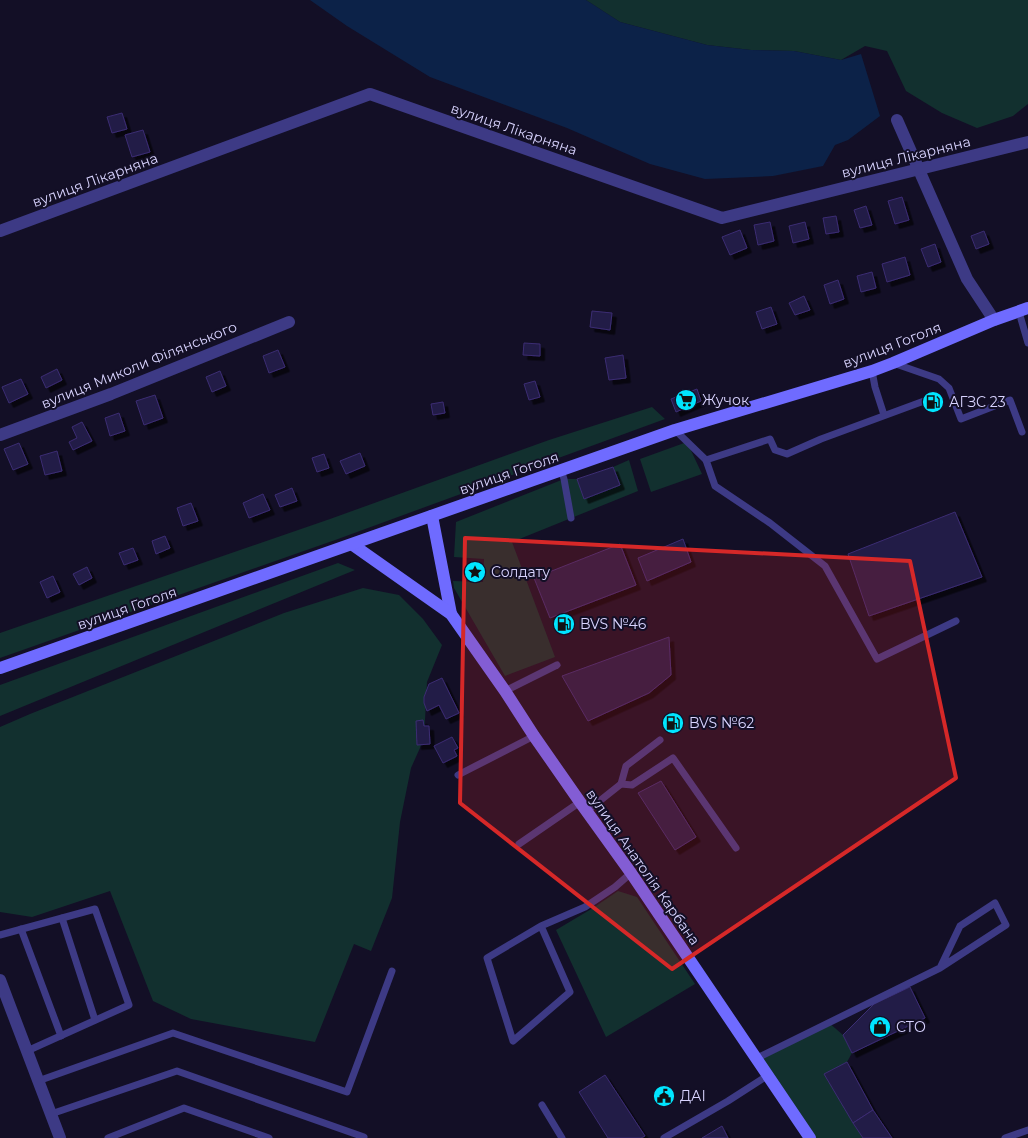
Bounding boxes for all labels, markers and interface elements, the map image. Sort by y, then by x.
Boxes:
street label: вулиця Лікарняна [449,99,579,159]
street label: вулиця Лікарняна [840,132,972,182]
street label: вулиця Лікарняна [30,149,160,211]
street label: вулиця Миколи Філянського [39,317,240,413]
street label: вулиця Гоголя [840,318,944,372]
supermarket icon: Жучок [674,388,698,412]
fuel station icon: АГЗС 23 [921,390,945,414]
place label: Жучок [702,391,749,409]
place label: АГЗС 23 [949,393,1006,411]
street label: вулиця Гоголя [457,448,561,498]
place icon: Солдату [463,560,487,584]
place label: Солдату [491,563,550,581]
street label: вулиця Гоголя [75,583,179,633]
fuel station icon: BVS №46 [552,612,576,636]
place label: BVS №46 [580,615,647,633]
fuel station icon: BVS №62 [661,711,685,735]
place label: BVS №62 [689,714,754,732]
street label: вулиця Анатолія Карбана [582,785,704,949]
shop icon: СТО [868,1015,892,1039]
place label: СТО [896,1018,926,1036]
public building icon: ДАІ [652,1084,676,1108]
place label: ДАІ [680,1087,706,1105]

